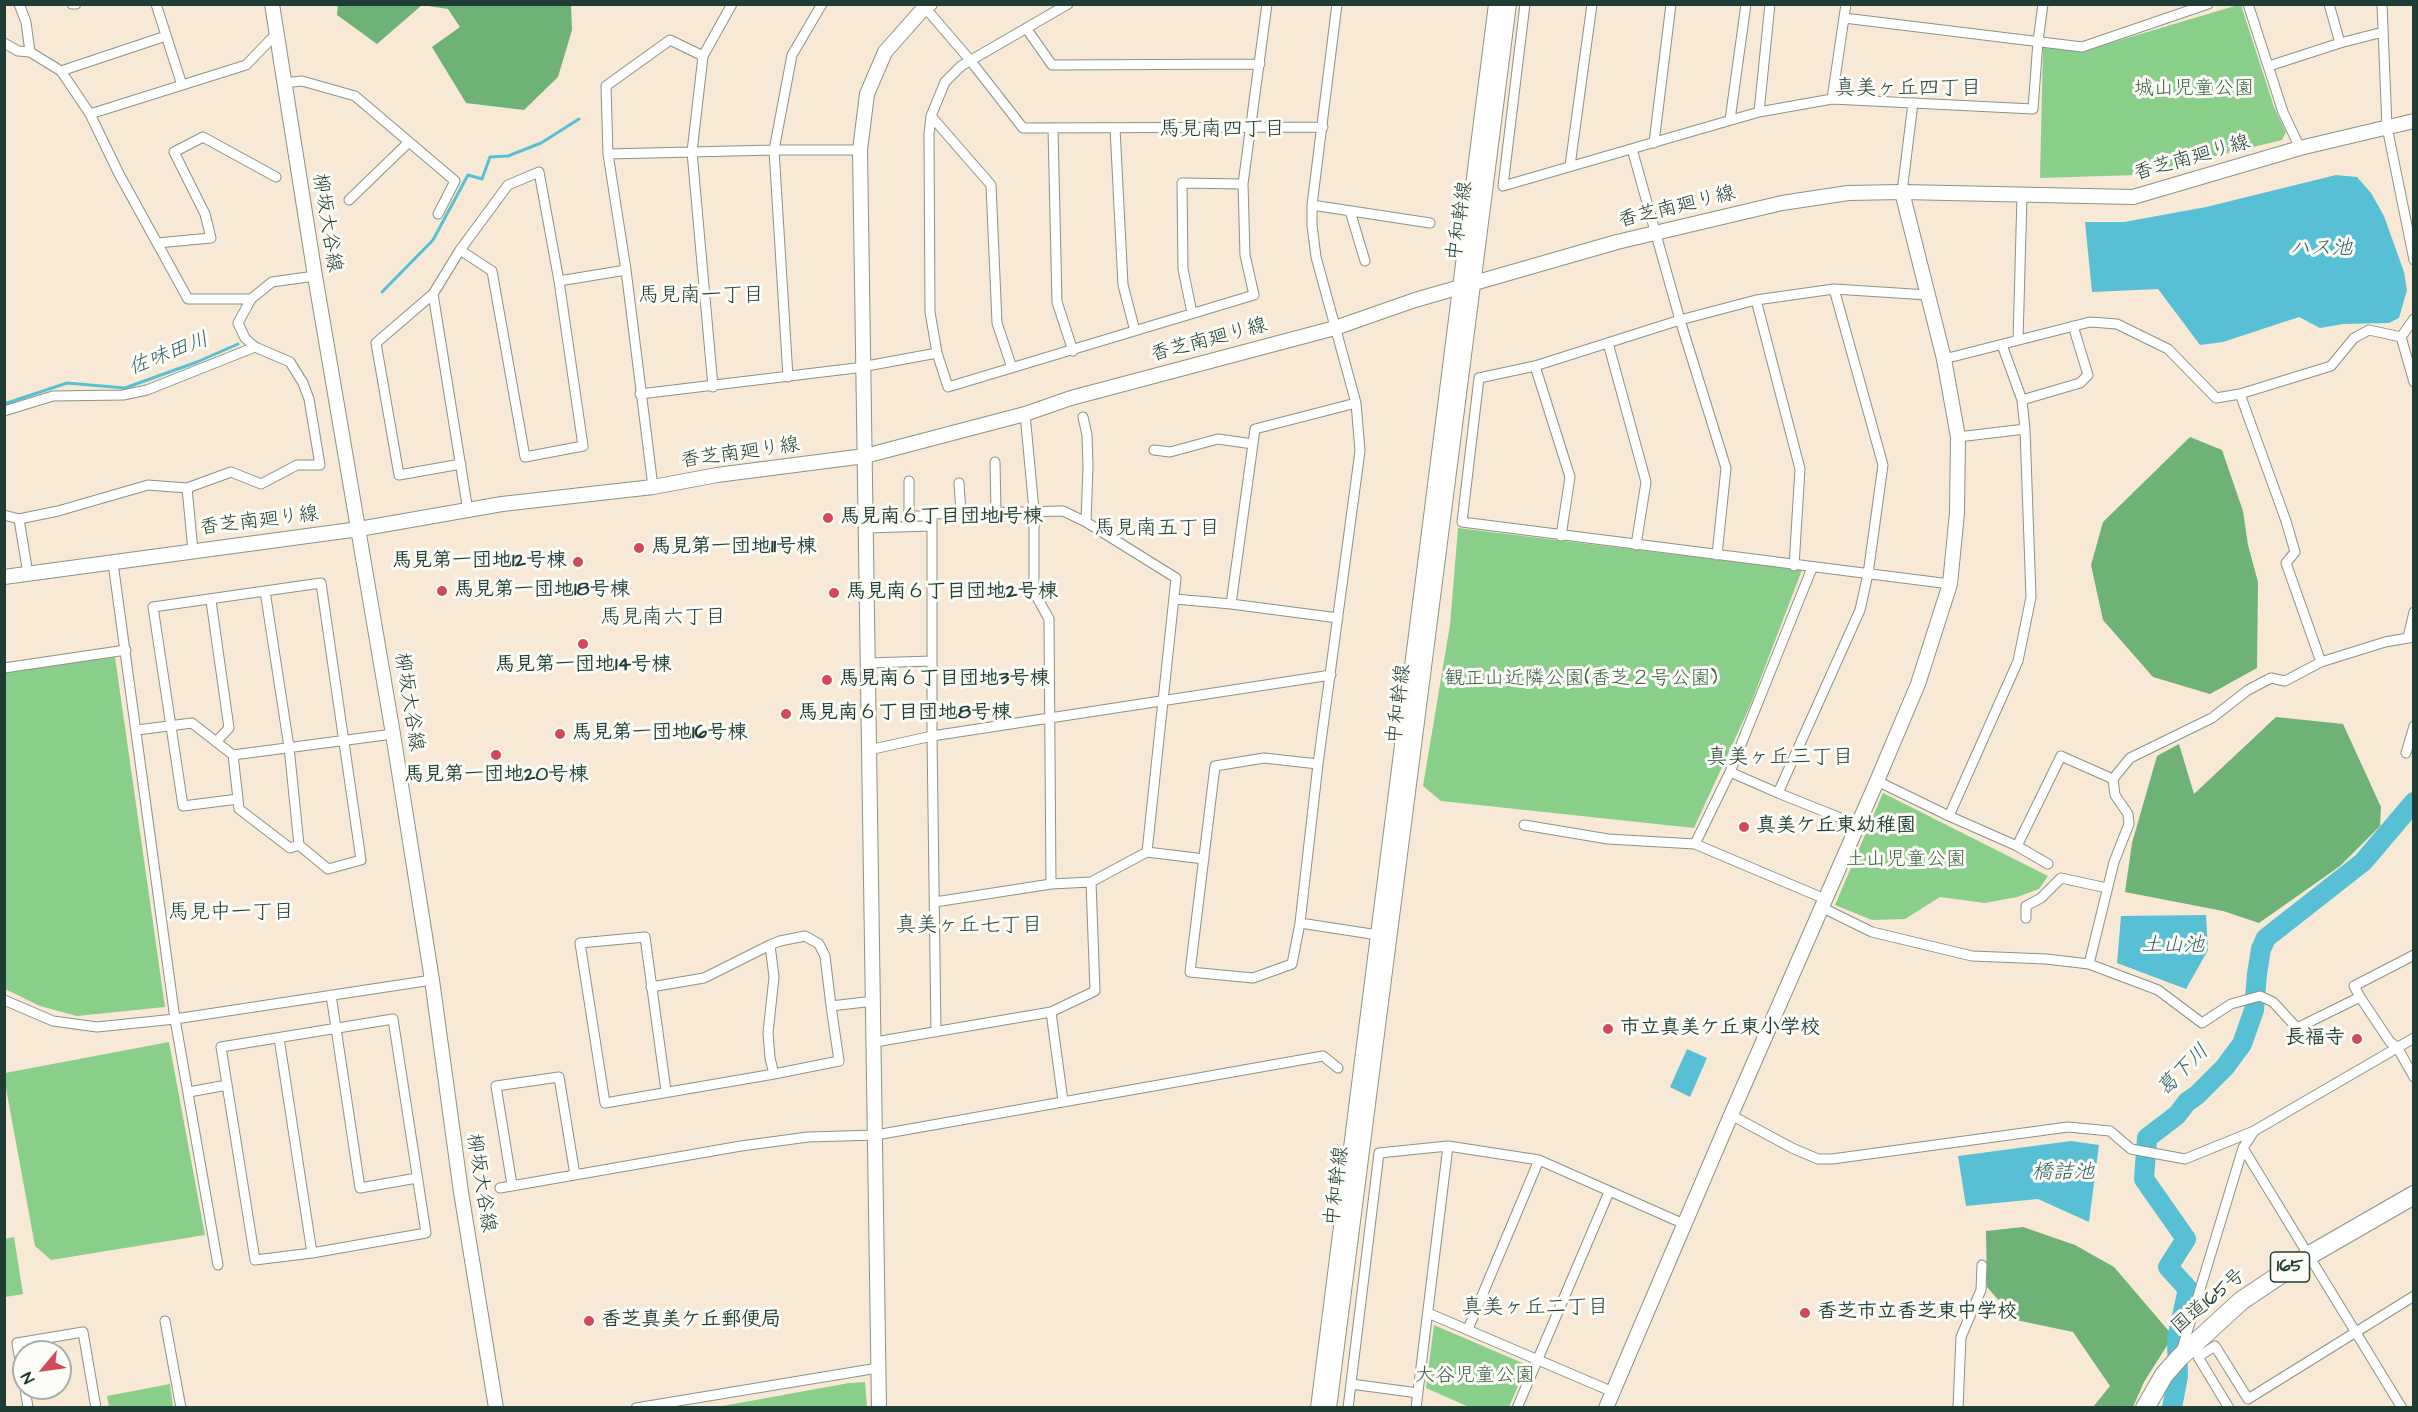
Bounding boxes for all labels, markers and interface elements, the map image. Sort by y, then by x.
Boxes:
district label: 真美ヶ丘四丁目 [1835,77,1981,103]
park label: 城山児童公園 [2134,78,2254,102]
district label: 馬見南四丁目 [1159,118,1285,144]
street label: 香芝南廻り線 [2131,131,2253,187]
street label: 柳坂大谷線 [306,172,346,274]
street label: 中和幹線 [1444,180,1478,262]
street label: 香芝南廻り線 [1616,182,1738,234]
water label: ハス池 [2290,237,2352,263]
district label: 馬見南一丁目 [638,284,764,310]
street label: 香芝南廻り線 [1148,314,1270,368]
water label: 佐味田川 [125,328,213,382]
street label: 香芝南廻り線 [679,434,801,474]
street label: 香芝南廻り線 [198,503,320,541]
place label: 馬見南６丁目団地1号棟 [840,506,1043,530]
marker: 馬見南６丁目団地1号棟 [821,511,835,525]
district label: 馬見南五丁目 [1094,517,1220,543]
place label: 馬見第一団地11号棟 [651,536,816,560]
marker: 馬見第一団地11号棟 [632,541,646,555]
place label: 馬見第一団地12号棟 [392,550,566,574]
marker: 馬見第一団地12号棟 [571,555,585,569]
place label: 馬見第一団地18号棟 [454,579,630,603]
place label: 馬見南６丁目団地2号棟 [846,581,1057,605]
marker: 馬見第一団地18号棟 [435,584,449,598]
marker: 馬見南６丁目団地2号棟 [827,586,841,600]
district label: 馬見南六丁目 [600,606,726,632]
marker: 馬見第一団地14号棟 [576,637,590,651]
street label: 柳坂大谷線 [388,651,428,753]
place label: 馬見第一団地14号棟 [495,654,671,678]
street label: 中和幹線 [1383,663,1417,745]
place label: 馬見南６丁目団地3号棟 [839,668,1049,692]
park label: 観正山近隣公園(香芝２号公園) [1445,668,1717,692]
marker: 馬見南６丁目団地3号棟 [820,673,834,687]
place label: 馬見南６丁目団地8号棟 [798,702,1011,726]
marker: 馬見南６丁目団地8号棟 [779,707,793,721]
place label: 馬見第一団地16号棟 [572,722,747,746]
marker: 馬見第一団地16号棟 [553,727,567,741]
district label: 真美ヶ丘三丁目 [1707,746,1853,772]
marker: 馬見第一団地20号棟 [489,748,503,762]
place label: 馬見第一団地20号棟 [404,764,588,788]
place label: 真美ケ丘東幼稚園 [1756,815,1916,839]
marker: 真美ケ丘東幼稚園 [1737,820,1751,834]
park label: 土山児童公園 [1846,849,1966,873]
district label: 馬見中一丁目 [168,901,294,927]
district label: 真美ヶ丘七丁目 [896,914,1042,940]
water label: 土山池 [2142,934,2204,960]
place label: 市立真美ケ丘東小学校 [1620,1017,1820,1041]
marker: 市立真美ケ丘東小学校 [1601,1022,1615,1036]
place label: 長福寺 [2285,1027,2345,1051]
marker: 長福寺 [2350,1032,2364,1046]
water label: 葛下川 [2153,1040,2215,1102]
street label: 柳坂大谷線 [460,1132,500,1234]
street label: 中和幹線 [1321,1145,1355,1227]
water label: 橋詰池 [2032,1161,2094,1187]
road number: 165 [2270,1252,2310,1282]
street label: 国道165号 [2167,1264,2251,1340]
district label: 真美ヶ丘二丁目 [1462,1296,1608,1322]
place label: 香芝市立香芝東中学校 [1817,1301,2017,1325]
marker: 香芝市立香芝東中学校 [1798,1306,1812,1320]
place label: 香芝真美ケ丘郵便局 [601,1309,781,1333]
marker: 香芝真美ケ丘郵便局 [582,1314,596,1328]
north arrow [12,1340,72,1400]
park label: 大谷児童公園 [1415,1365,1535,1389]
text: N [16,1368,40,1387]

